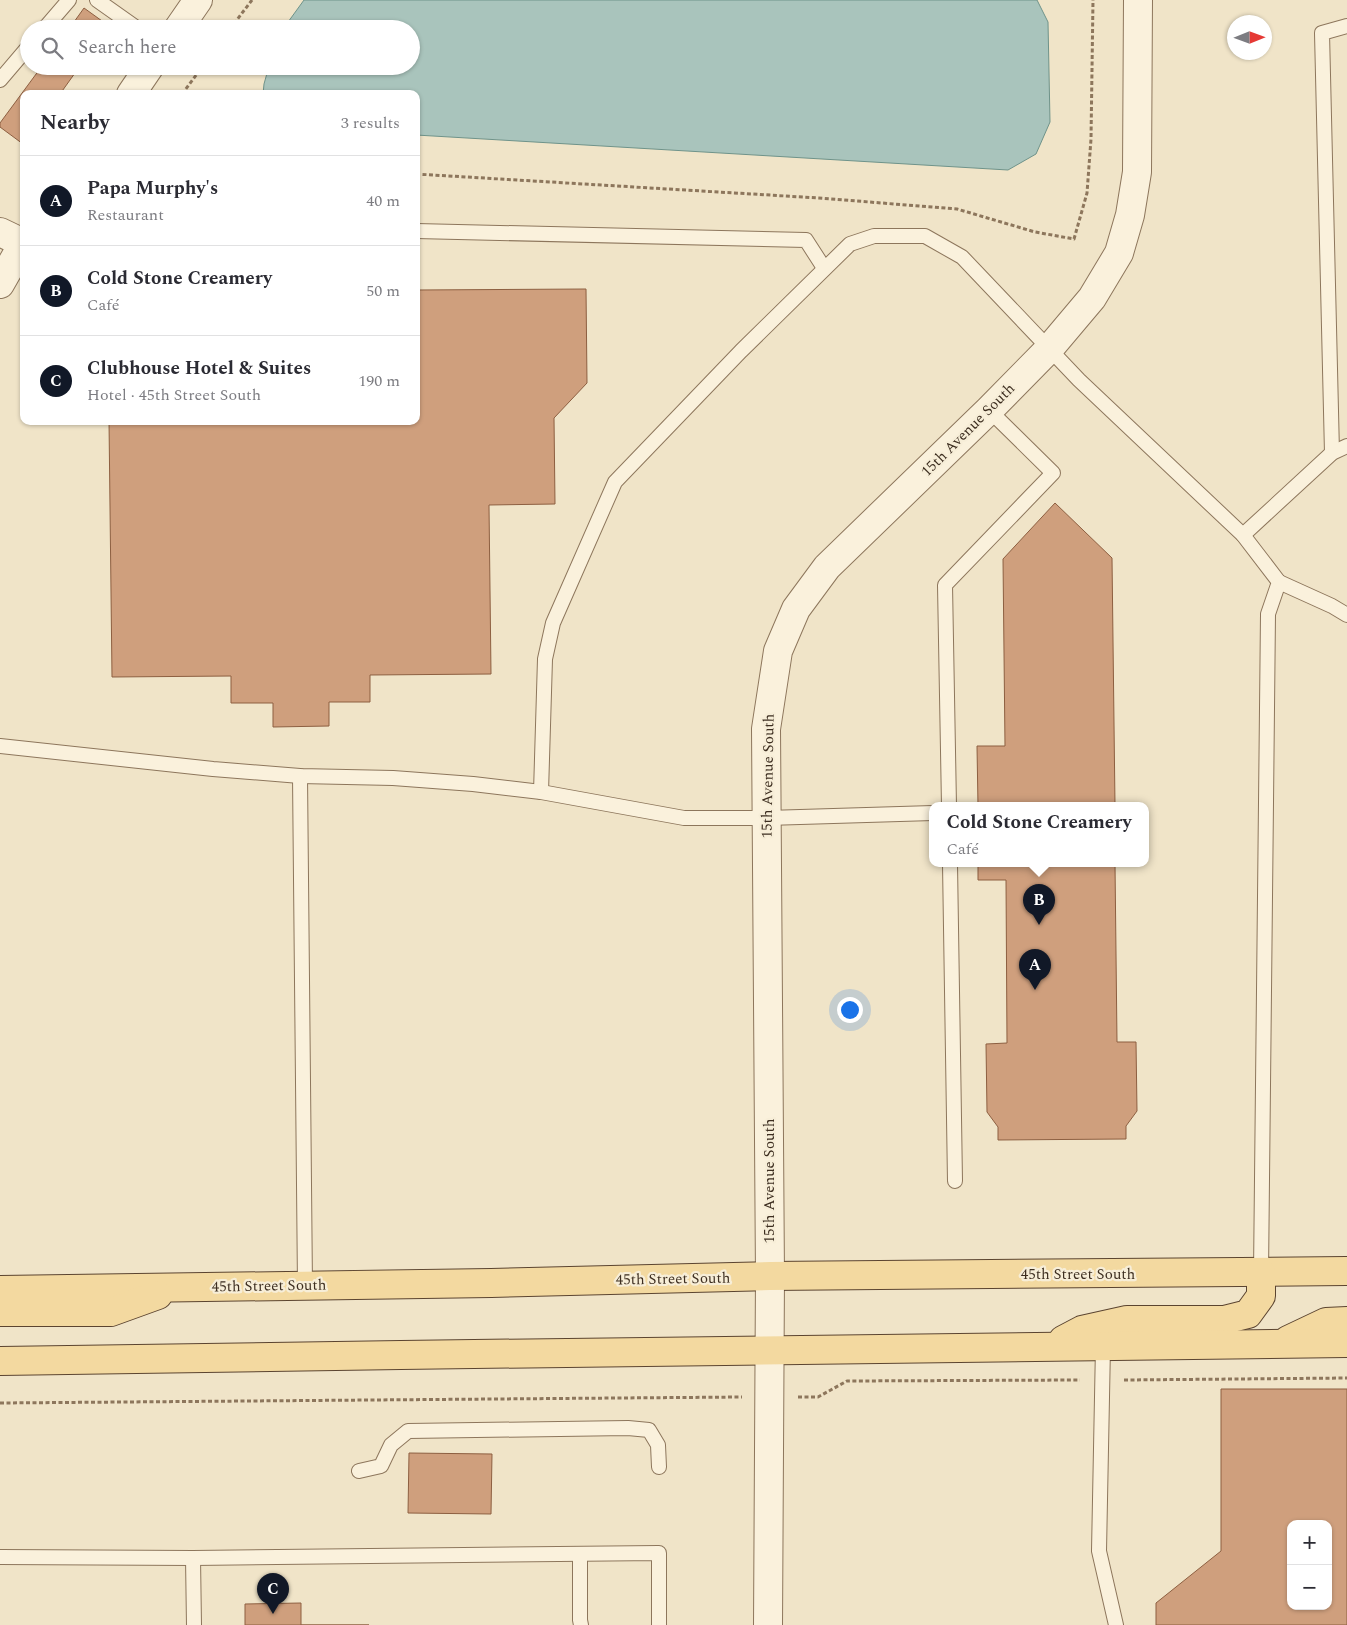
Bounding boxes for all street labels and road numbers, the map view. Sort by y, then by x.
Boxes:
street label: 15th Avenue South [916,378,1020,482]
street label: 15th Avenue South [755,713,781,839]
street label: 15th Avenue South [758,1118,781,1243]
street label: 45th Street South [1021,1263,1136,1286]
street label: 45th Street South [615,1266,731,1291]
street label: 45th Street South [211,1273,327,1298]

